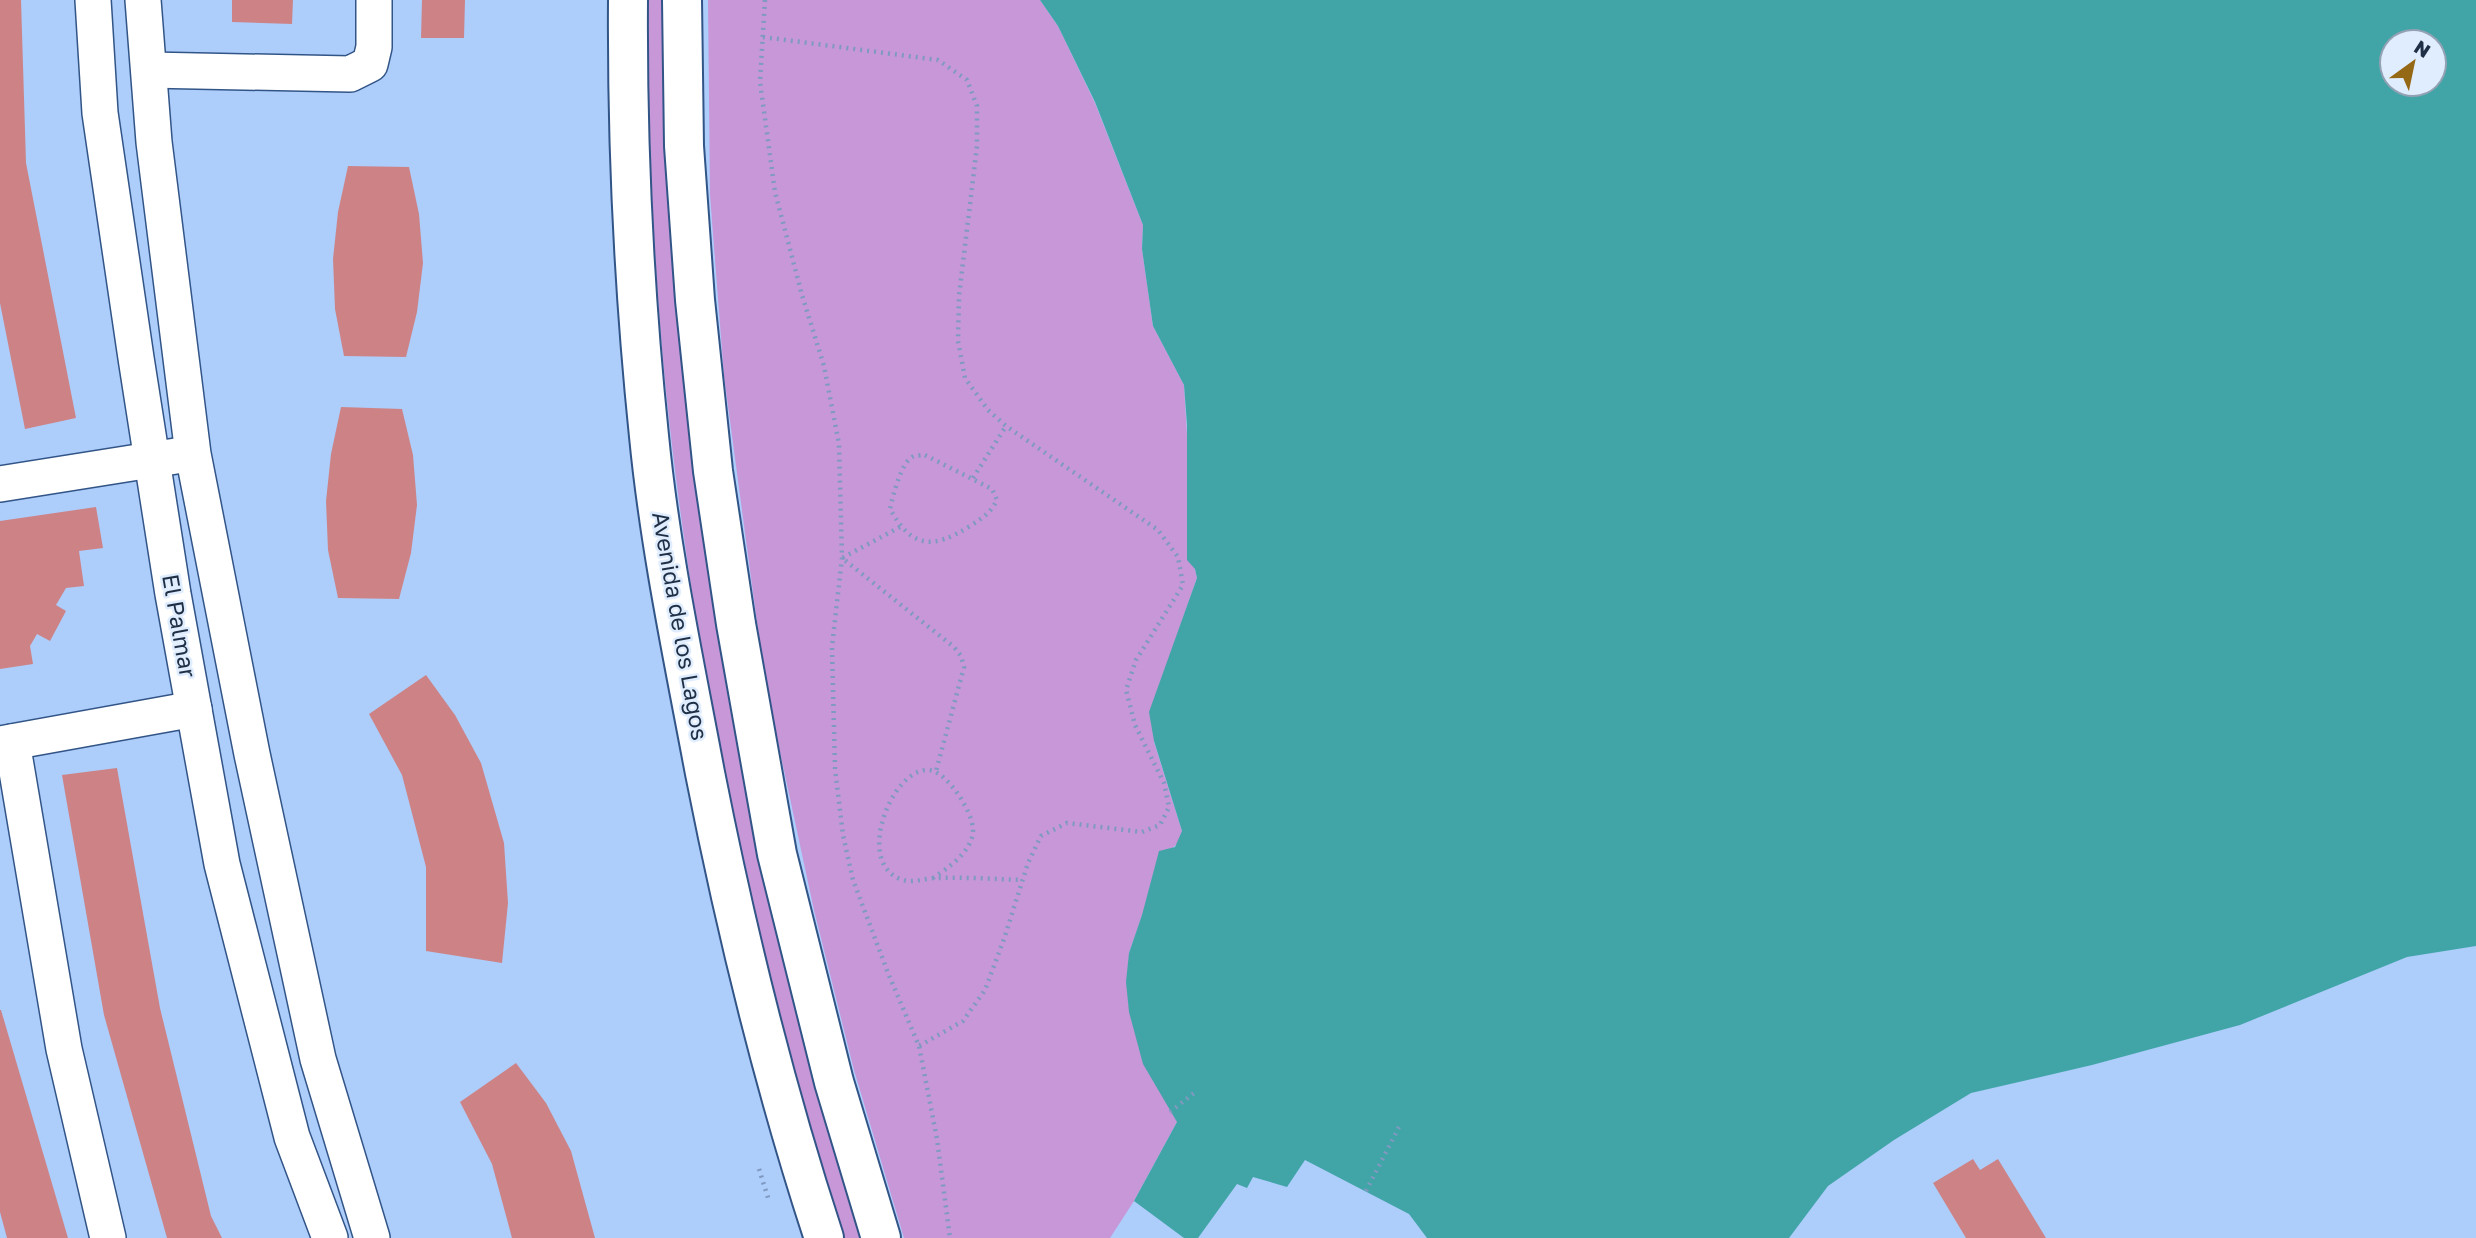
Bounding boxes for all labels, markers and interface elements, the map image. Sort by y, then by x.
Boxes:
north arrow [2378,28,2448,98]
text: N [2410,35,2435,62]
street label: Avenida de los Lagos [647,509,715,742]
street label: El Palmar [157,572,203,680]

